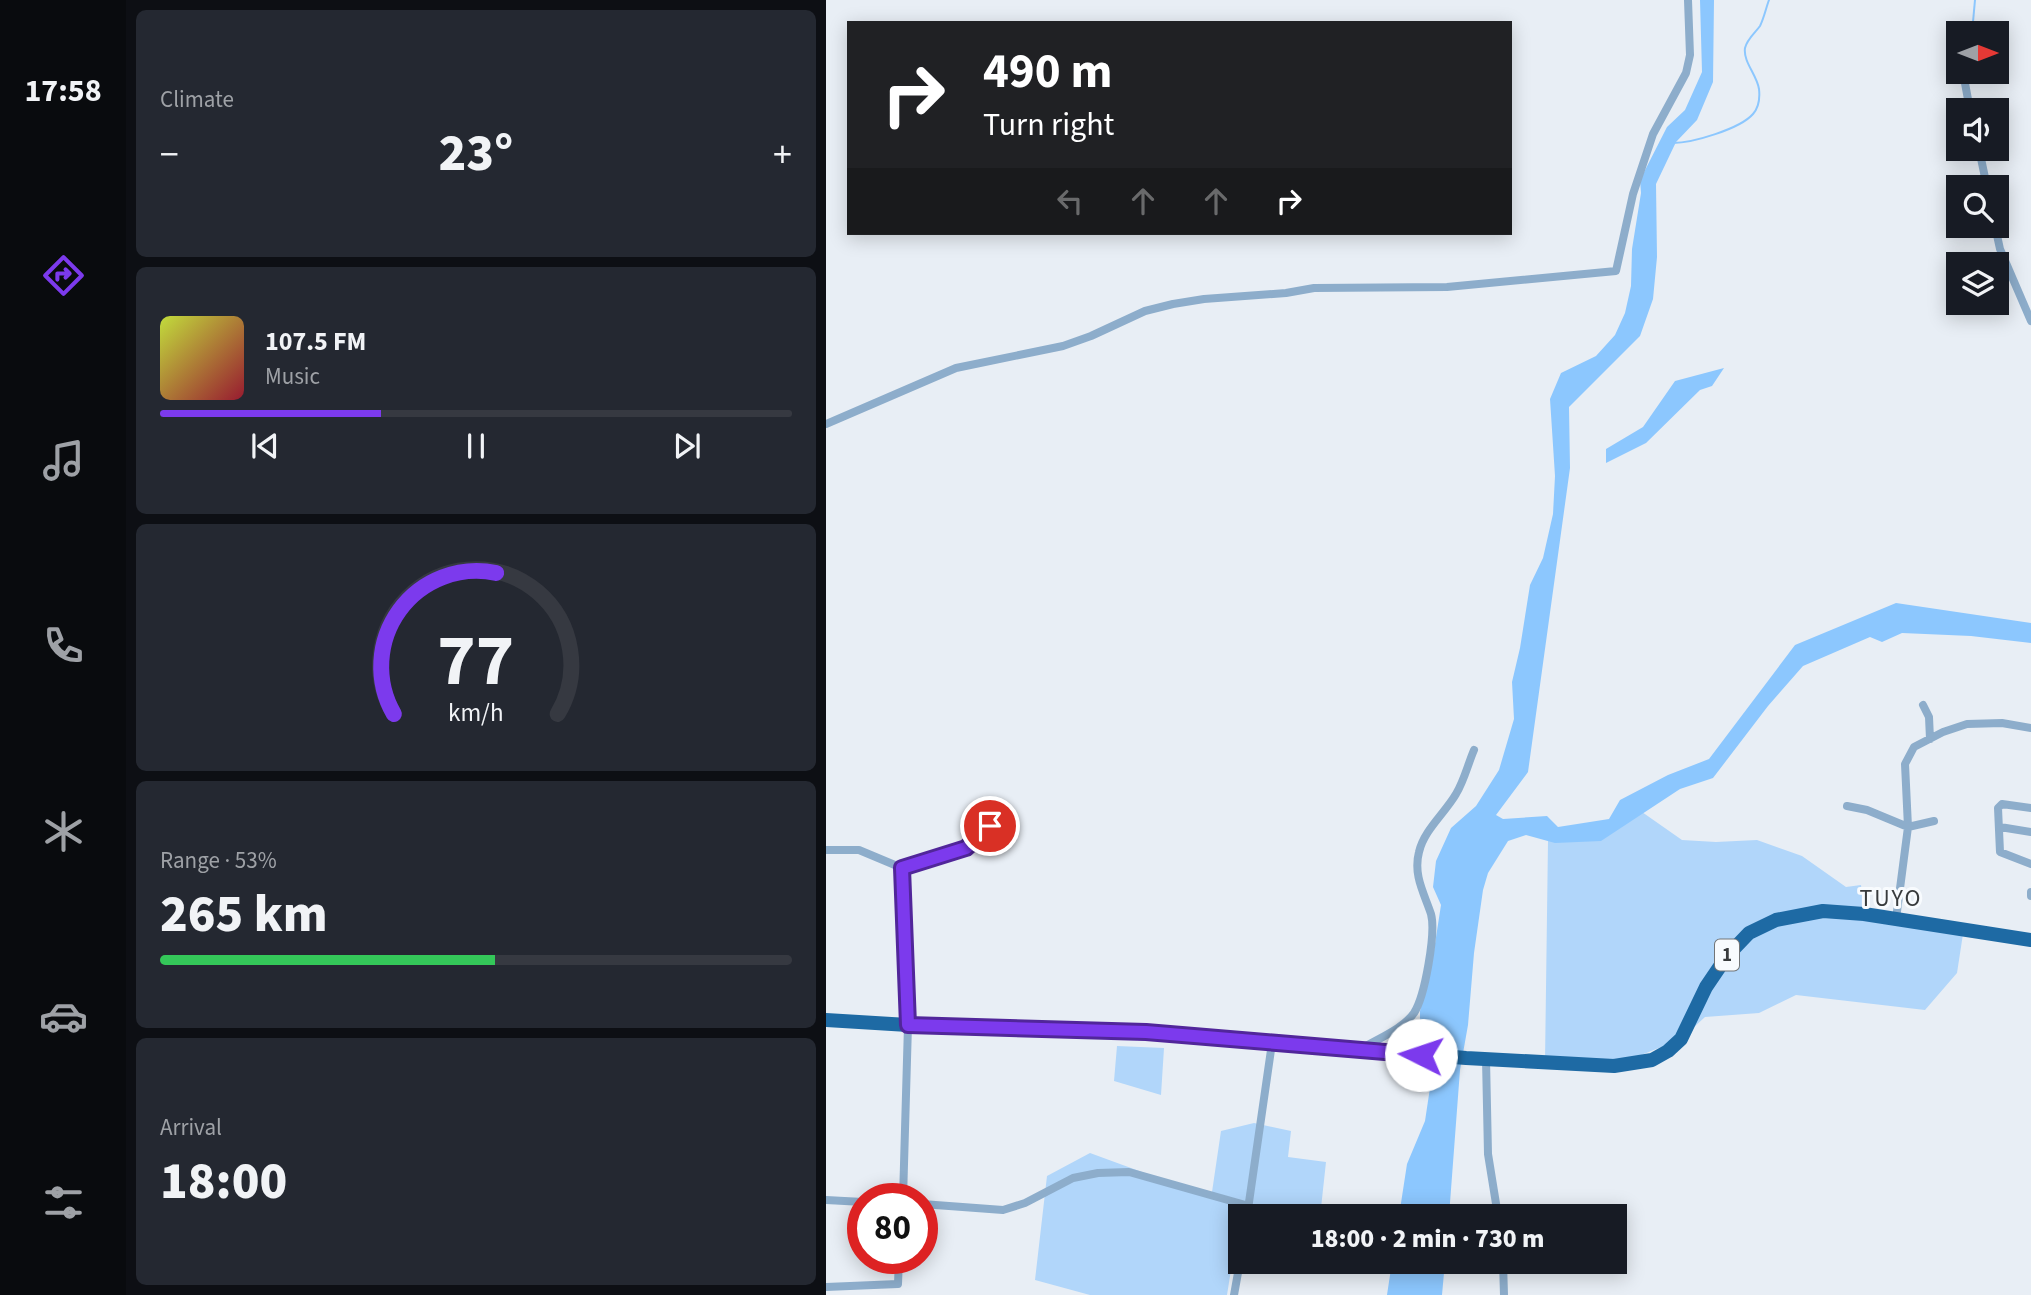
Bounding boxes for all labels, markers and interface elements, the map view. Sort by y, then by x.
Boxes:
north arrow [1946,21,2009,84]
map controls [1946,21,2009,315]
text: 490 m [983,37,1112,107]
icon: right [868,49,959,140]
text: 17:58 [24,68,102,114]
text: Climate [160,83,234,116]
button: sound [1946,98,2009,161]
text: Turn right [983,102,1114,148]
text: 23° [439,117,513,191]
text: − [160,128,179,182]
text: + [773,128,792,182]
button: search [1946,175,2009,238]
icon: left [1051,182,1089,220]
icon: ahead [1124,182,1162,220]
icon: ahead [1197,182,1235,220]
icon: right [1270,182,1308,220]
icon: directions [39,251,88,300]
button: layers [1946,252,2009,315]
text: 107.5 FM [265,323,366,360]
text: Music [265,360,320,393]
icon: previous [246,427,284,465]
icon: pause [457,427,495,465]
icon: next [668,427,706,465]
icon: music [39,436,88,485]
text: 77 [438,609,514,713]
icon: phone [39,621,88,670]
text: km/h [448,694,504,730]
pin [960,796,1020,856]
icon: climate [39,807,88,856]
icon: arrive [971,807,1009,845]
text: Range · 53% [160,844,277,877]
text: 265 km [160,878,328,952]
district label: TUYO [1859,881,1923,916]
road number: 1 [1715,939,1739,970]
icon: car [39,992,88,1041]
position arrow [1384,1018,1458,1092]
text: Arrival [160,1111,222,1144]
text: 18:00 [160,1145,287,1219]
icon: filters [39,1178,88,1227]
speed limit sign: 80 [847,1183,938,1274]
text: 18:00 · 2 min · 730 m [1311,1220,1544,1257]

